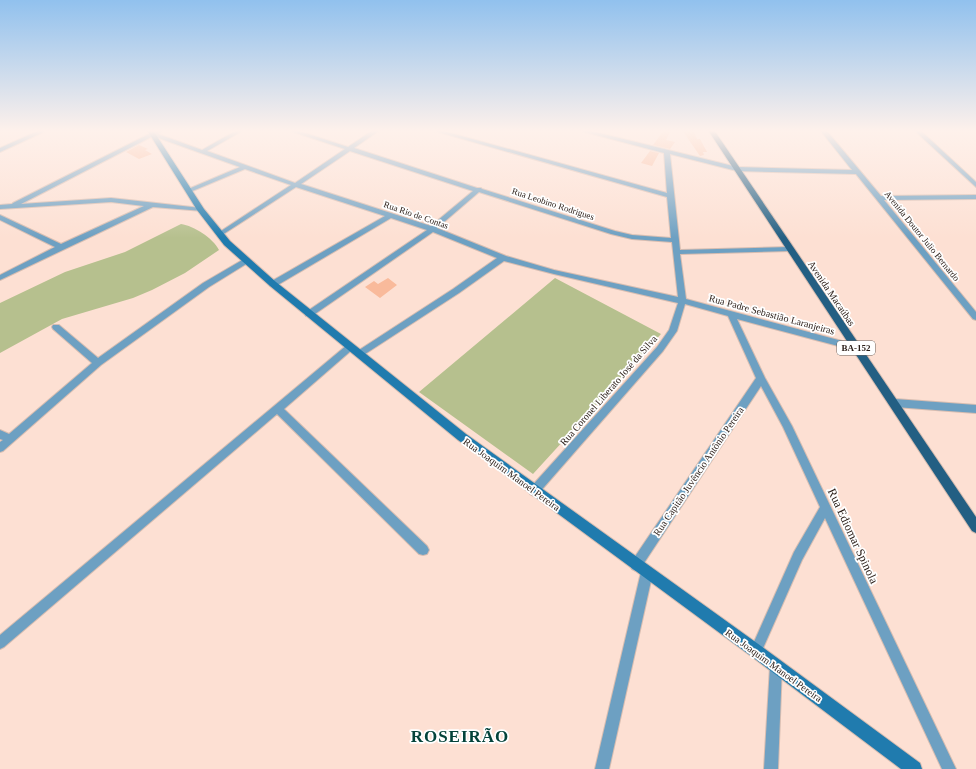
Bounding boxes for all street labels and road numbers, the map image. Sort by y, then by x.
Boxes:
street label: Rua Leobino Rodrigues [511,186,596,222]
street label: Avenida Doutor Julio Bernardo [883,189,962,283]
street label: Rua Rio de Contas [382,199,450,231]
street label: Avenida Macaúbas [806,259,858,328]
street label: Rua Padre Sebastião Laranjeiras [708,292,836,337]
street label: Rua Coronel Liberato José da Silva [558,333,659,447]
road number: BA-152 [837,341,875,355]
street label: Rua Capitão Juvêncio Antônio Pereira [651,404,746,538]
street label: Rua Joaquim Manoel Pereira [461,436,562,513]
street label: Rua Ediomar Spinola [825,486,881,586]
street label: Rua Joaquim Manoel Pereira [723,627,824,704]

